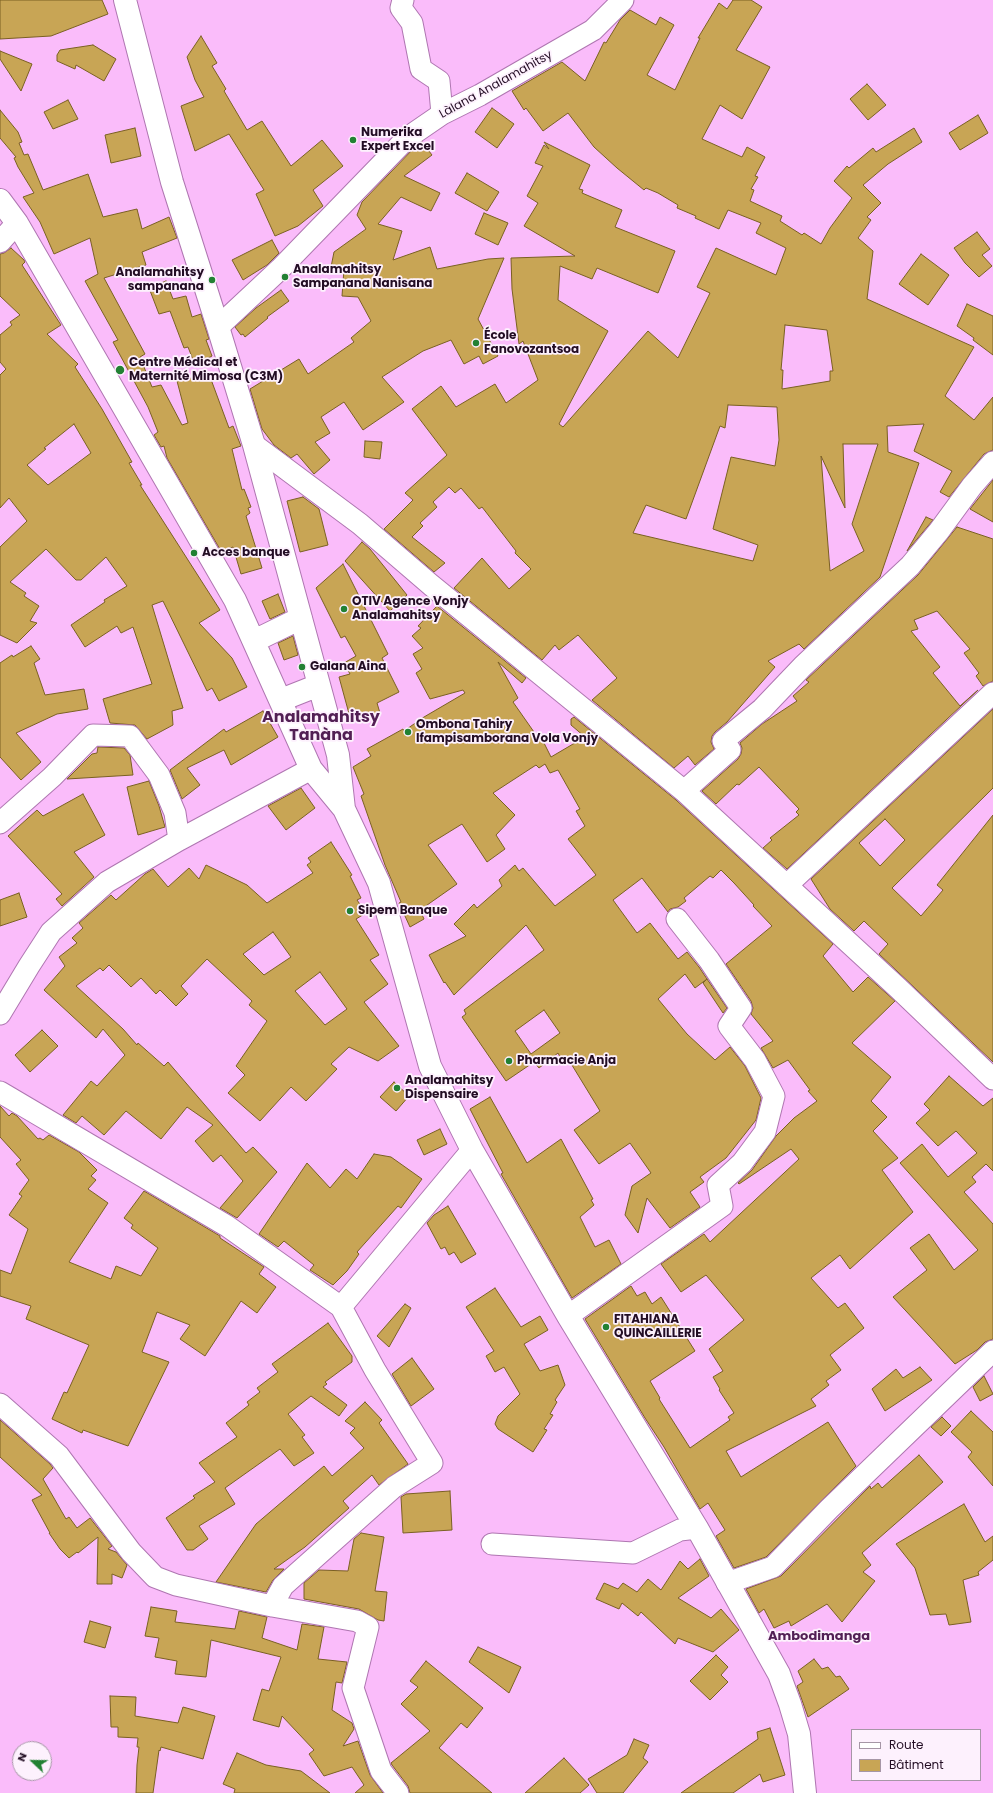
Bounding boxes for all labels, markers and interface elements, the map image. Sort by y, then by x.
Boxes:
street label: Làlana Analamahitsy [437,48,555,122]
place label: Numerika Expert Excel [361,126,434,154]
marker: Numerika Expert Excel [348,135,358,145]
place label: Analamahitsy Sampanana Nanisana [293,263,432,291]
place label: Analamahitsy sampanana [116,266,204,294]
marker: Analamahitsy Sampanana Nanisana [280,272,290,282]
marker: Analamahitsy sampanana [207,275,217,285]
place label: École Fanovozantsoa [484,329,579,357]
marker: École Fanovozantsoa [471,338,481,348]
place label: Centre Médical et Maternité Mimosa (C3M) [129,356,283,384]
marker: Centre Médical et Maternité Mimosa (C3M) [114,364,126,376]
place label: Acces banque [202,546,290,560]
marker: Acces banque [189,548,199,558]
place label: OTIV Agence Vonjy Analamahitsy [352,595,469,623]
marker: OTIV Agence Vonjy Analamahitsy [339,604,349,614]
place label: Galana Aina [310,660,386,674]
marker: Galana Aina [297,662,307,672]
district label: Analamahitsy Tanàna [262,708,380,746]
place label: Ombona Tahiry Ifampisamborana Vola Vonjy [416,718,598,746]
marker: Ombona Tahiry Ifampisamborana Vola Vonjy [403,727,413,737]
place label: Sipem Banque [358,904,447,918]
marker: Sipem Banque [345,906,355,916]
place label: Pharmacie Anja [517,1054,616,1068]
marker: Pharmacie Anja [504,1056,514,1066]
place label: Analamahitsy Dispensaire [405,1074,493,1102]
marker: Analamahitsy Dispensaire [392,1083,402,1093]
place label: FITAHIANA QUINCAILLERIE [614,1313,702,1341]
marker: FITAHIANA QUINCAILLERIE [601,1322,611,1332]
district label: Ambodimanga [768,1629,870,1645]
legend [851,1729,981,1781]
text: Route [889,1736,923,1753]
north arrow [12,1741,52,1781]
text: N [13,1750,31,1764]
text: Bâtiment [889,1756,944,1773]

